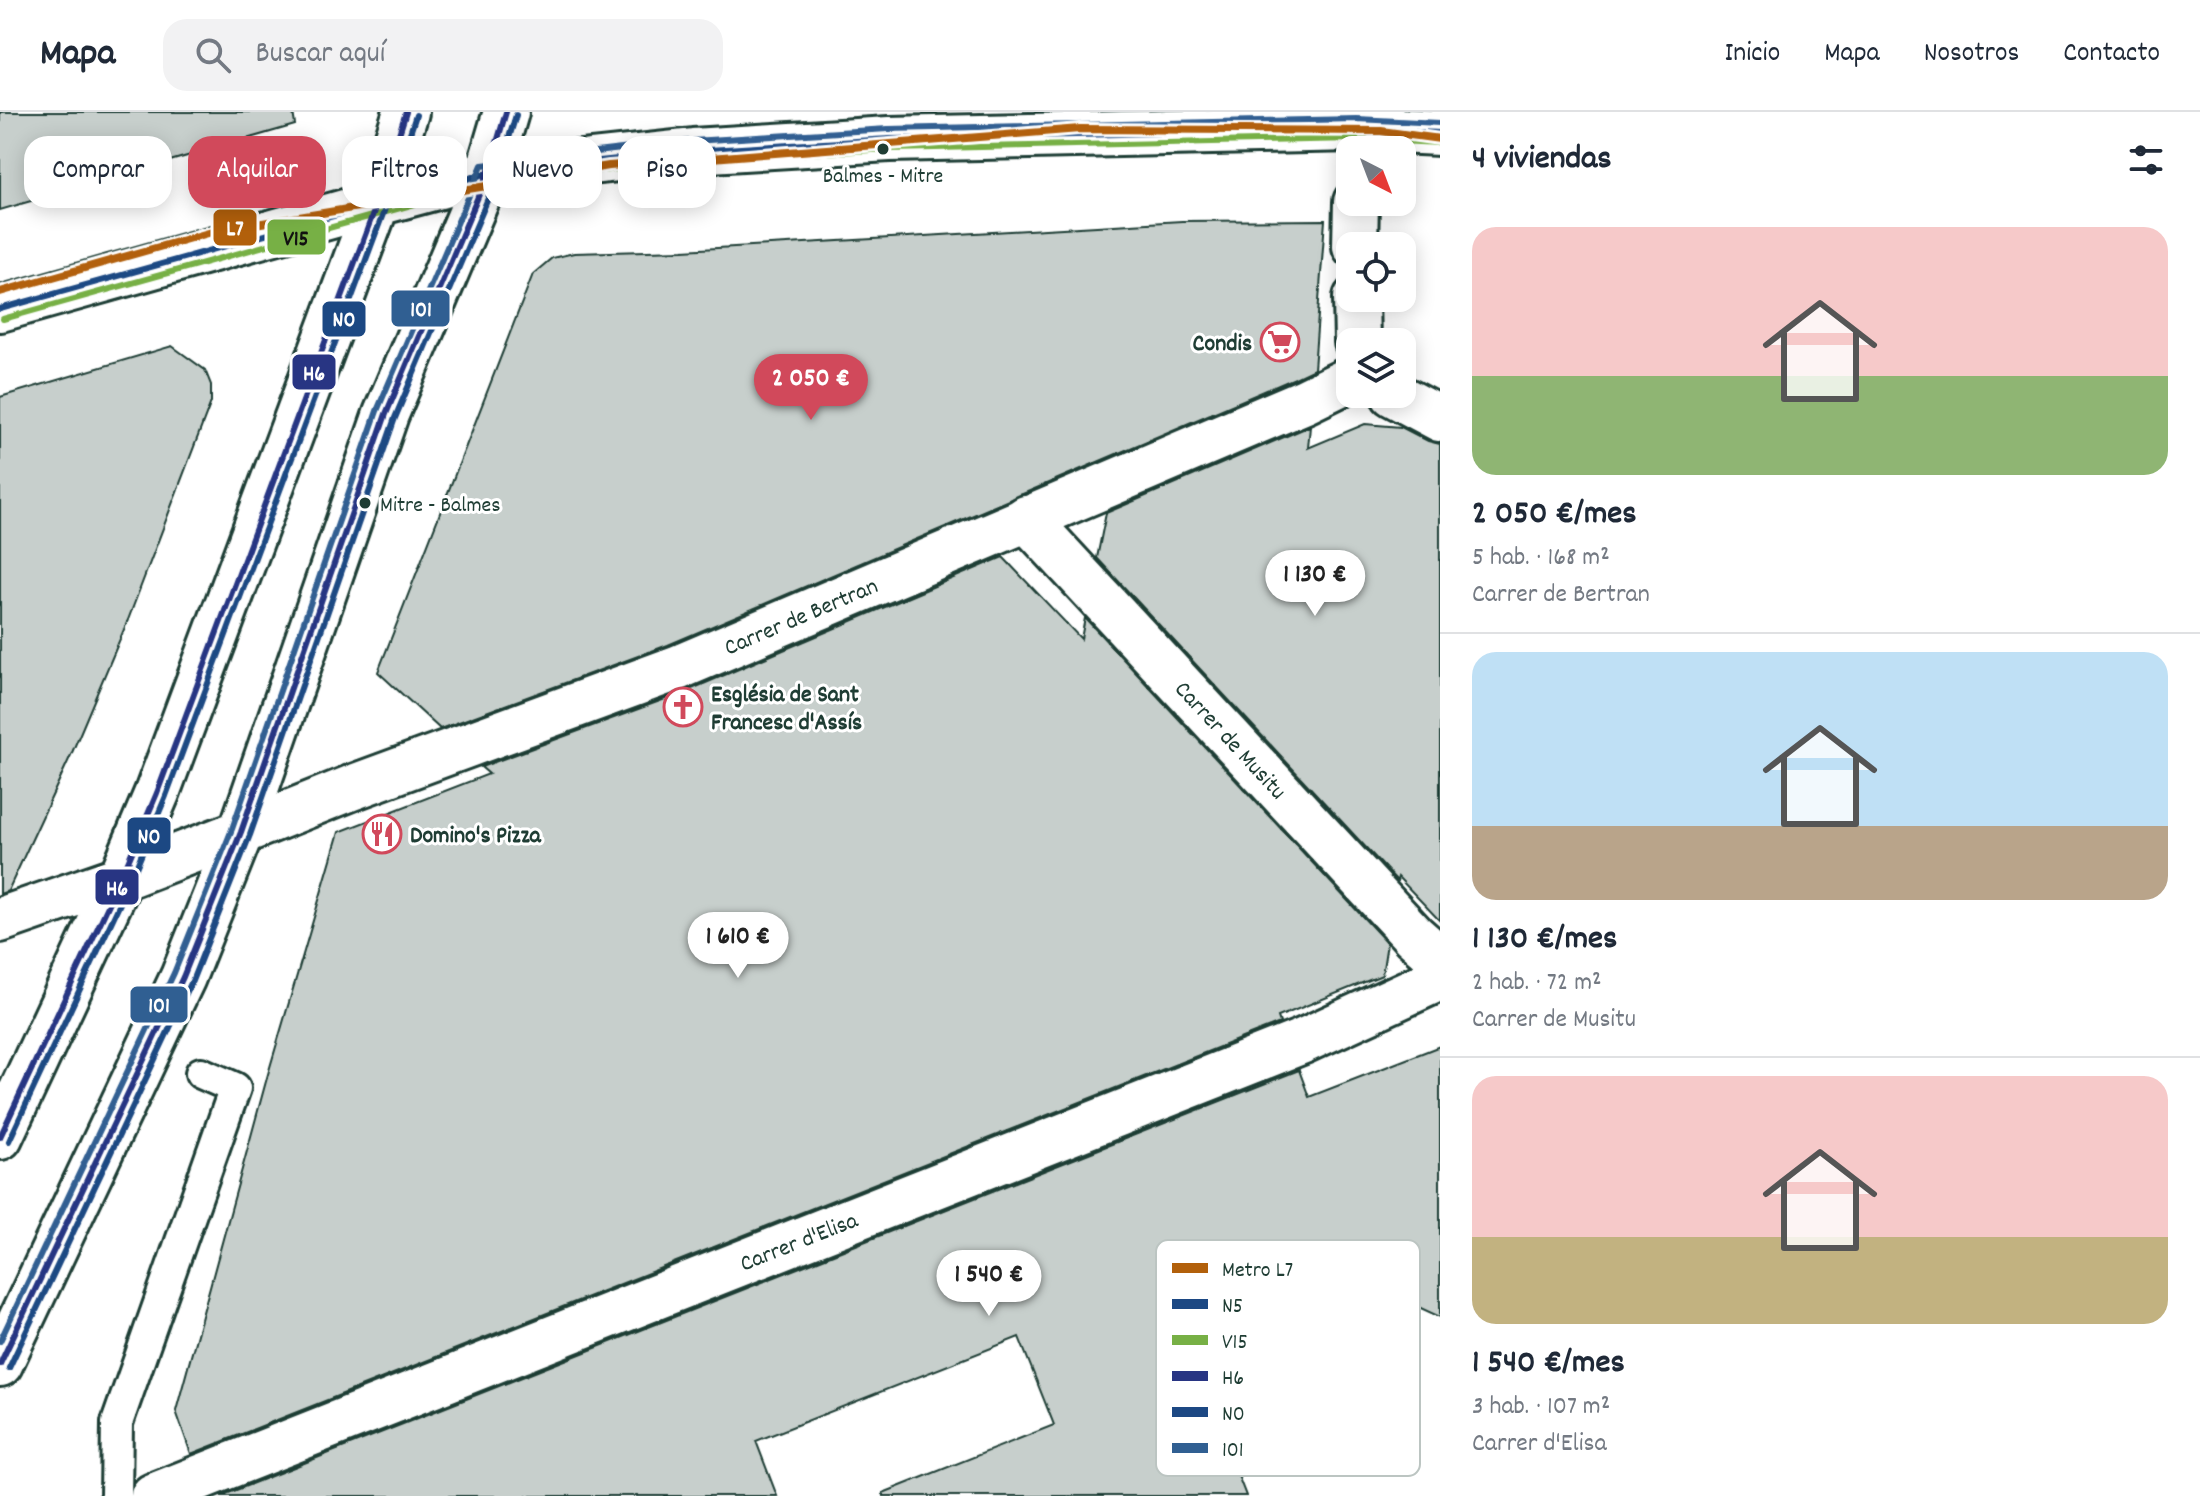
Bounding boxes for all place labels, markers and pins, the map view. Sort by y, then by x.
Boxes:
marker: Balmes - Mitre [875,141,891,157]
place label: Balmes - Mitre [823,162,943,193]
supermarket icon: Condis [1259,321,1301,363]
place label: Condis [1193,328,1252,362]
pin: 2 050 € [737,354,885,422]
place label: Mitre - Balmes [380,491,501,522]
marker: Mitre - Balmes [357,495,373,511]
pin: 1 130 € [1241,550,1389,618]
place label: Església de Sant Francesc d'Assís [711,679,862,741]
church icon: Església de Sant Francesc d'Assís [662,686,704,728]
restaurant icon: Domino's Pizza [361,813,403,855]
place label: Domino's Pizza [410,820,542,854]
pin: 1 610 € [664,912,812,980]
pin: 1 540 € [915,1250,1063,1318]

